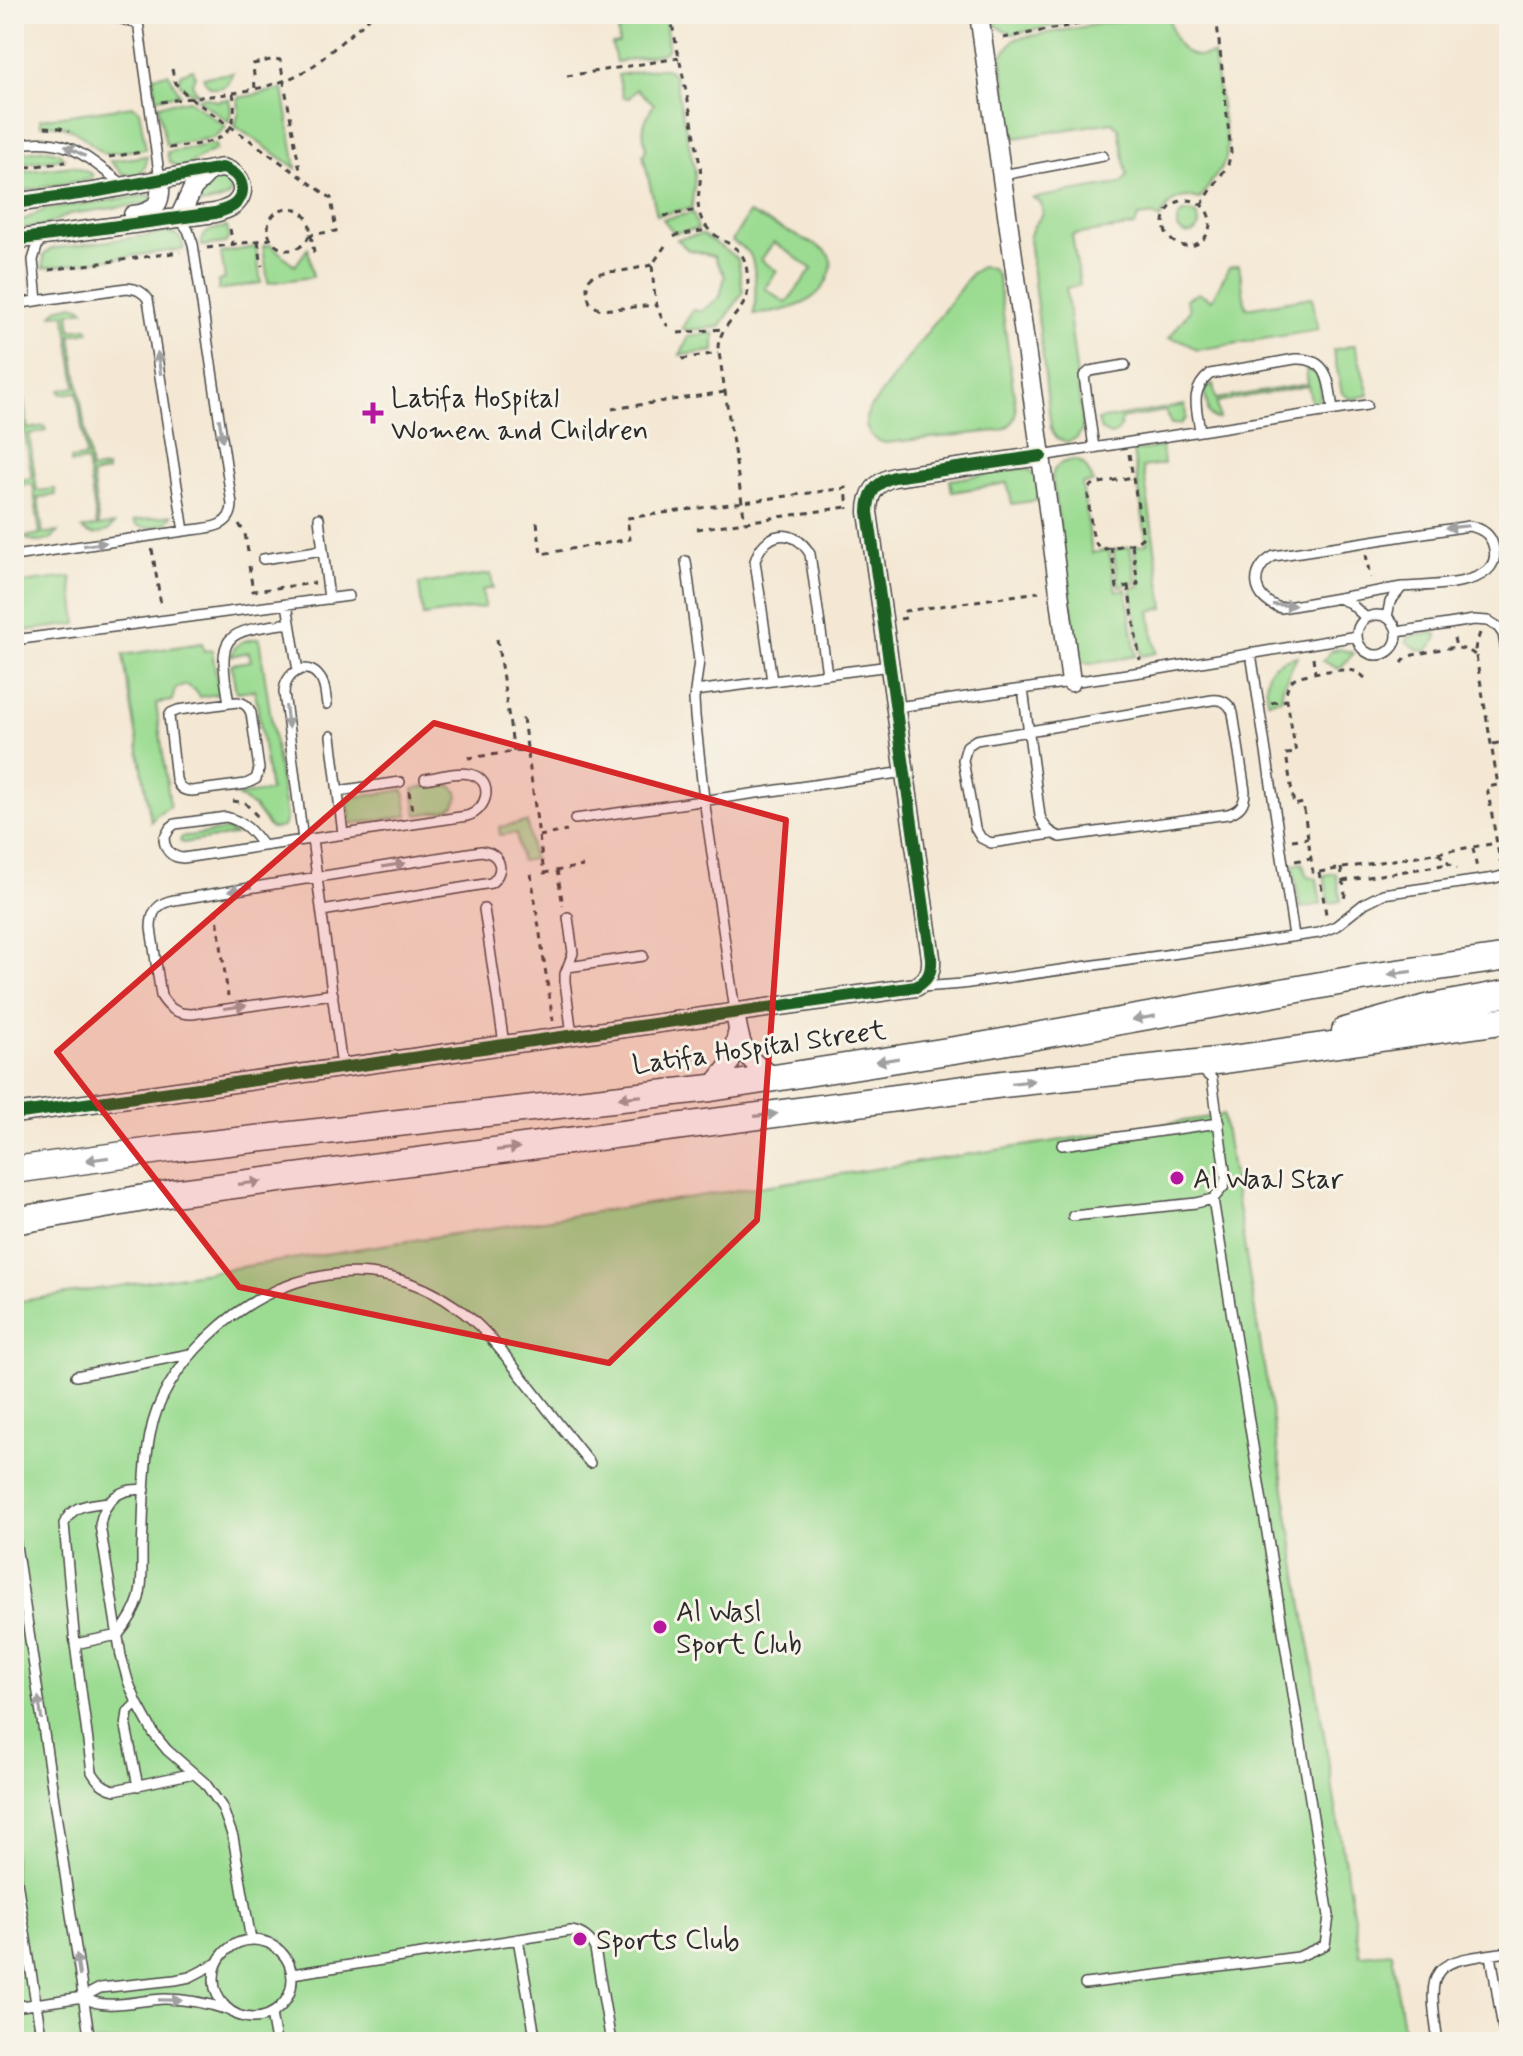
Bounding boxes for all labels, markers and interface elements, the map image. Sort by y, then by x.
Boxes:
one-way arrow [63,145,86,158]
one-way arrow [152,350,165,375]
place label: Latifa Hospital Women and Children [391,381,649,450]
marker: Latifa Hospital Women and Children [362,402,384,424]
one-way arrow [215,418,228,443]
one-way arrow [1444,521,1469,534]
one-way arrow [83,537,108,550]
one-way arrow [1271,598,1297,611]
one-way arrow [281,705,294,730]
one-way arrow [382,858,407,871]
one-way arrow [227,883,252,896]
one-way arrow [1387,967,1412,980]
one-way arrow [223,1000,248,1013]
street label: Latifa Hospital Street [630,1012,889,1085]
one-way arrow [1131,1012,1156,1024]
one-way arrow [874,1054,899,1067]
one-way arrow [1011,1075,1036,1088]
one-way arrow [617,1090,642,1103]
one-way arrow [753,1109,778,1122]
one-way arrow [496,1142,521,1155]
one-way arrow [84,1153,109,1166]
place label: Al Waal Star [1193,1162,1344,1199]
marker: Al Waal Star [1168,1169,1186,1187]
one-way arrow [238,1176,263,1189]
place label: Al Wasl Sport Club [676,1595,802,1664]
marker: Al Wasl Sport Club [651,1618,669,1636]
one-way arrow [33,1695,46,1720]
place label: Sports Club [596,1923,740,1960]
marker: Sports Club [571,1930,589,1948]
one-way arrow [71,1952,84,1977]
one-way arrow [158,1994,183,2006]

